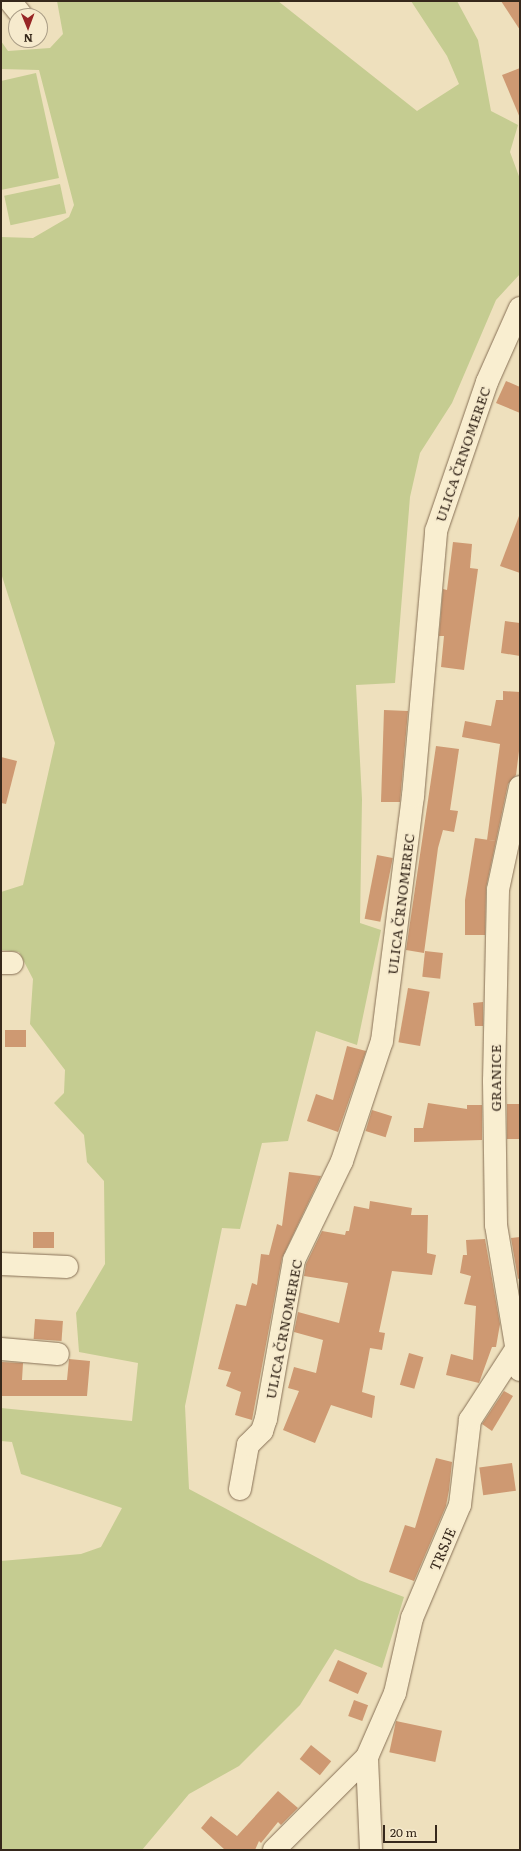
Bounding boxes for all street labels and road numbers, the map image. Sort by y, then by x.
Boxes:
street label: ULICA ČRNOMEREC [431,384,493,524]
street label: ULICA ČRNOMEREC [383,832,417,976]
street label: GRANICE [487,1044,503,1112]
street label: ULICA ČRNOMEREC [261,1258,305,1400]
street label: TRSJE [425,1525,459,1573]

